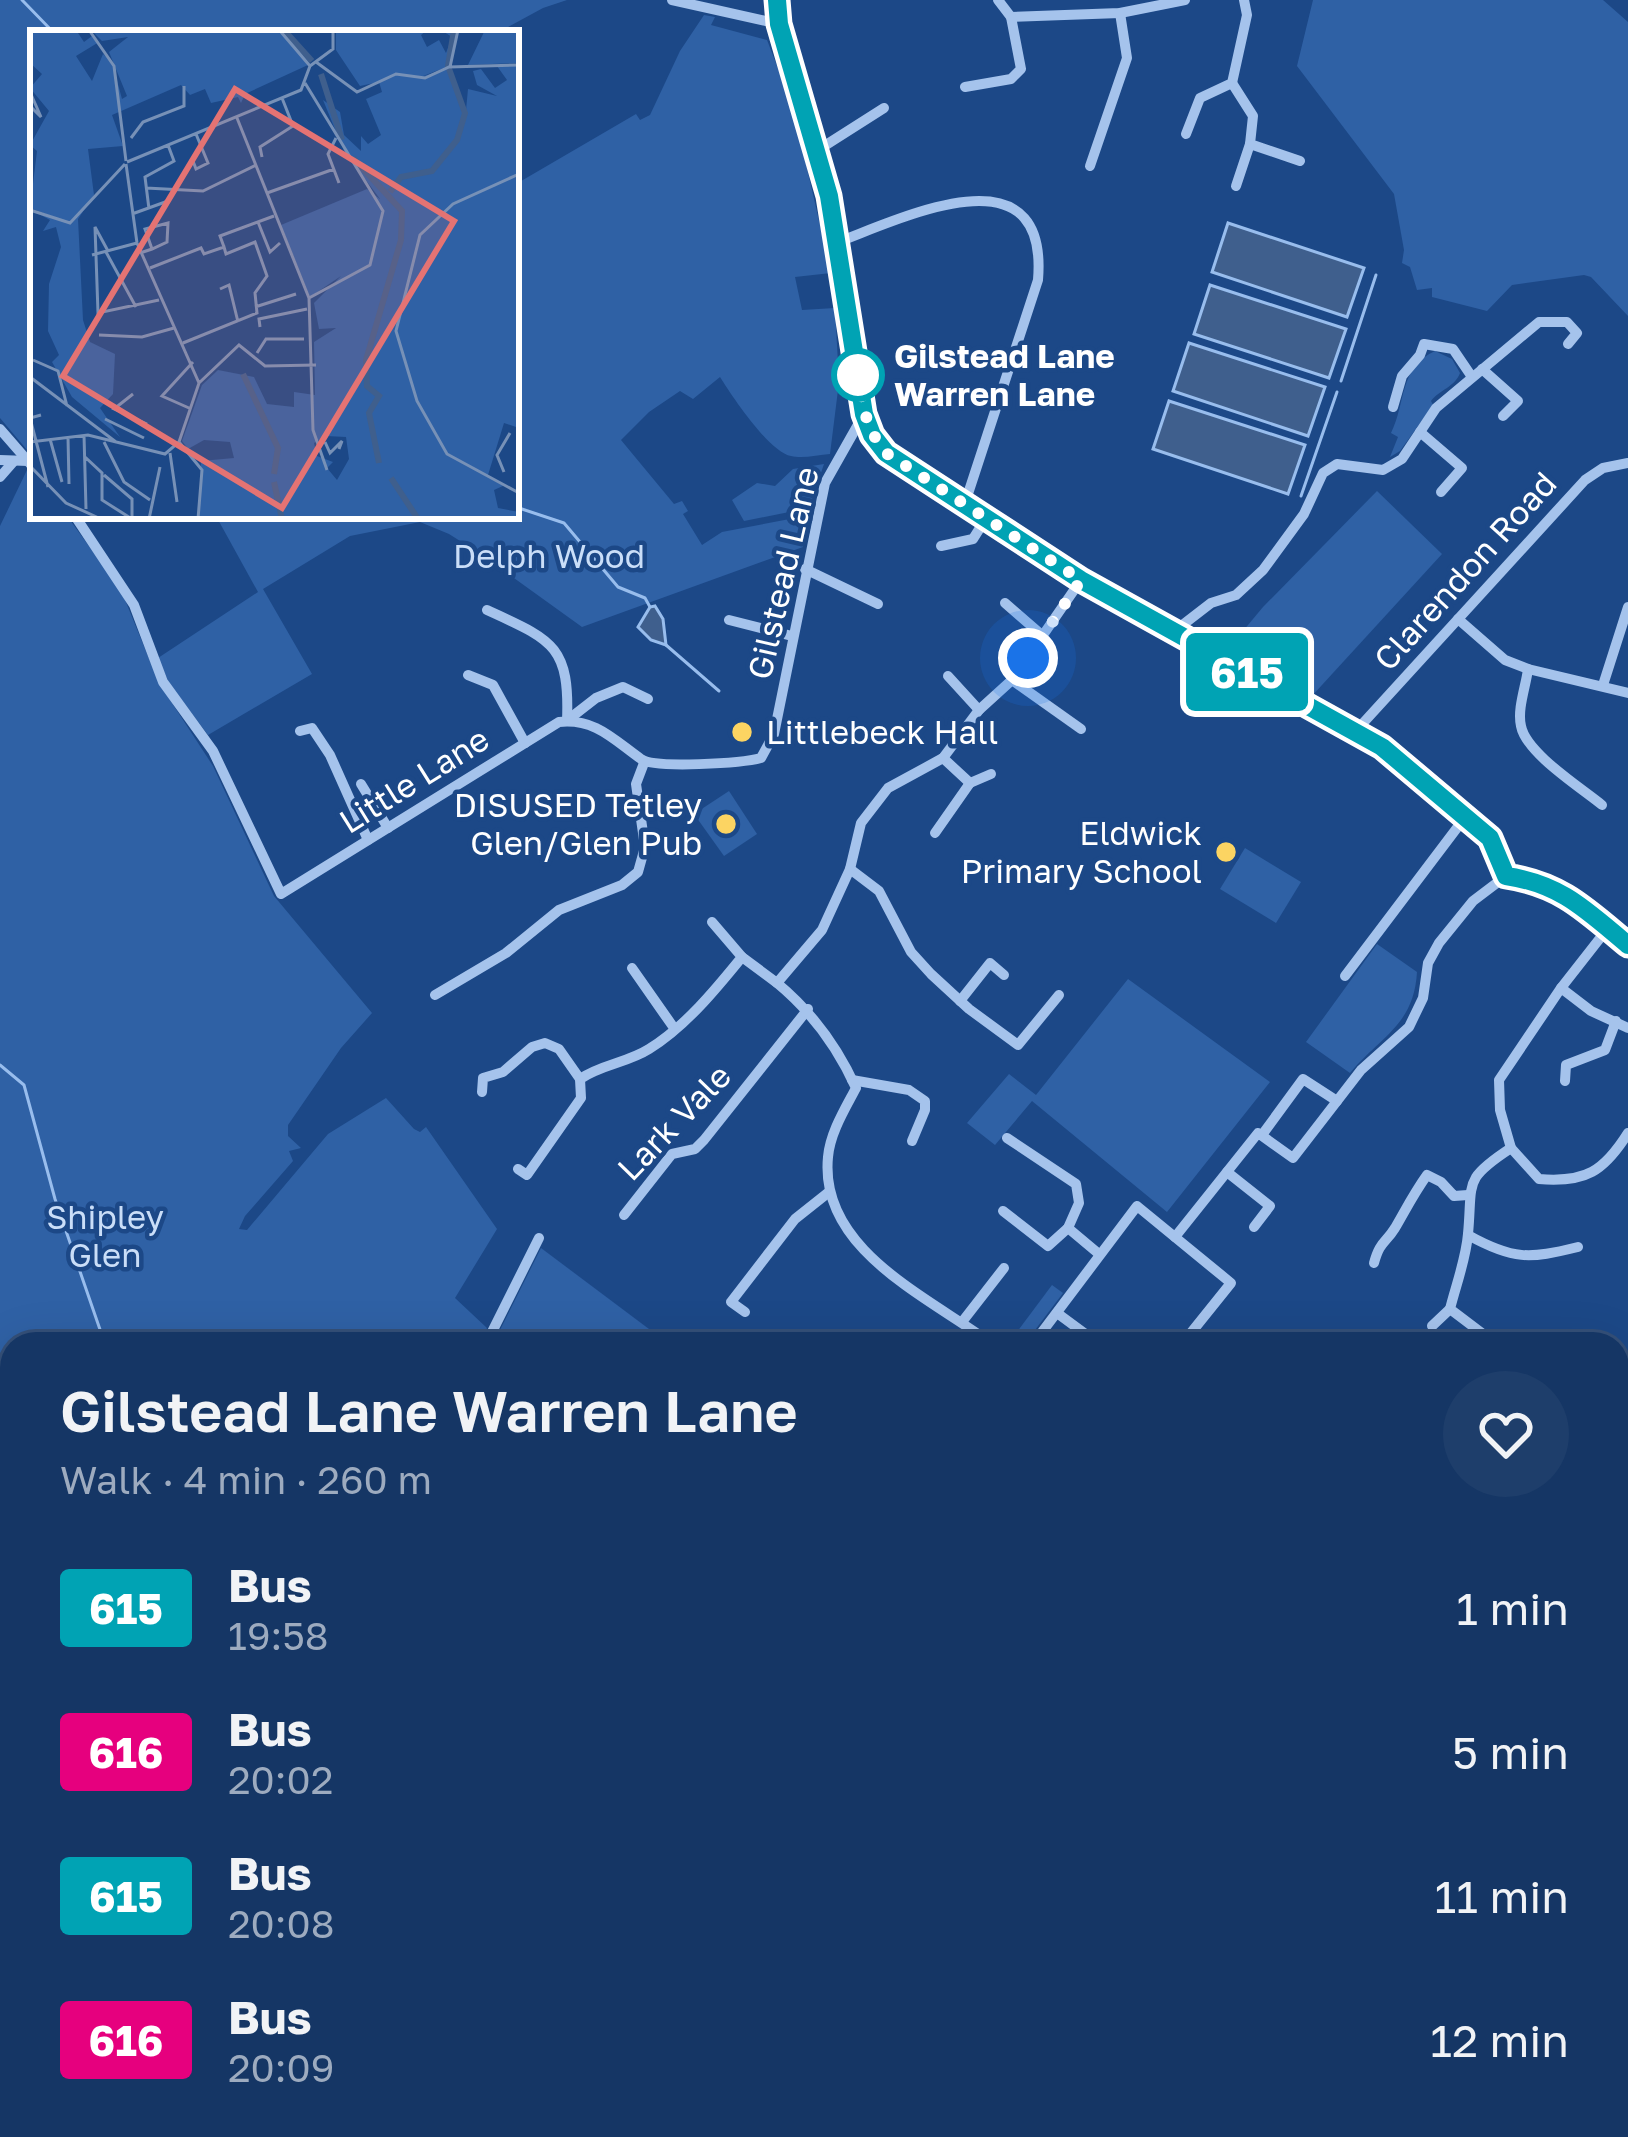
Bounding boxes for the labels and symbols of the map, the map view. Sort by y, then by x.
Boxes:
inset map [30,30,519,519]
place label: Gilstead Lane Warren Lane [894,336,1115,413]
marker: Gilstead Lane Warren Lane [833,350,883,400]
street label: Gilstead Lane [739,463,826,683]
street label: Clarendon Road [1365,464,1564,678]
park label: Delph Wood [453,536,645,575]
your location [998,628,1058,688]
line badge: 615 [1178,633,1316,711]
place label: Littlebeck Hall [766,712,998,751]
street label: Little Lane [332,718,496,841]
marker: Littlebeck Hall [729,719,755,745]
place label: DISUSED Tetley Glen/Glen Pub [454,785,702,862]
marker: DISUSED Tetley Glen/Glen Pub [713,811,739,837]
place label: Eldwick Primary School [961,813,1202,890]
marker: Eldwick Primary School [1213,839,1239,865]
street label: Lark Vale [609,1056,738,1188]
park label: Shipley Glen [46,1197,164,1274]

